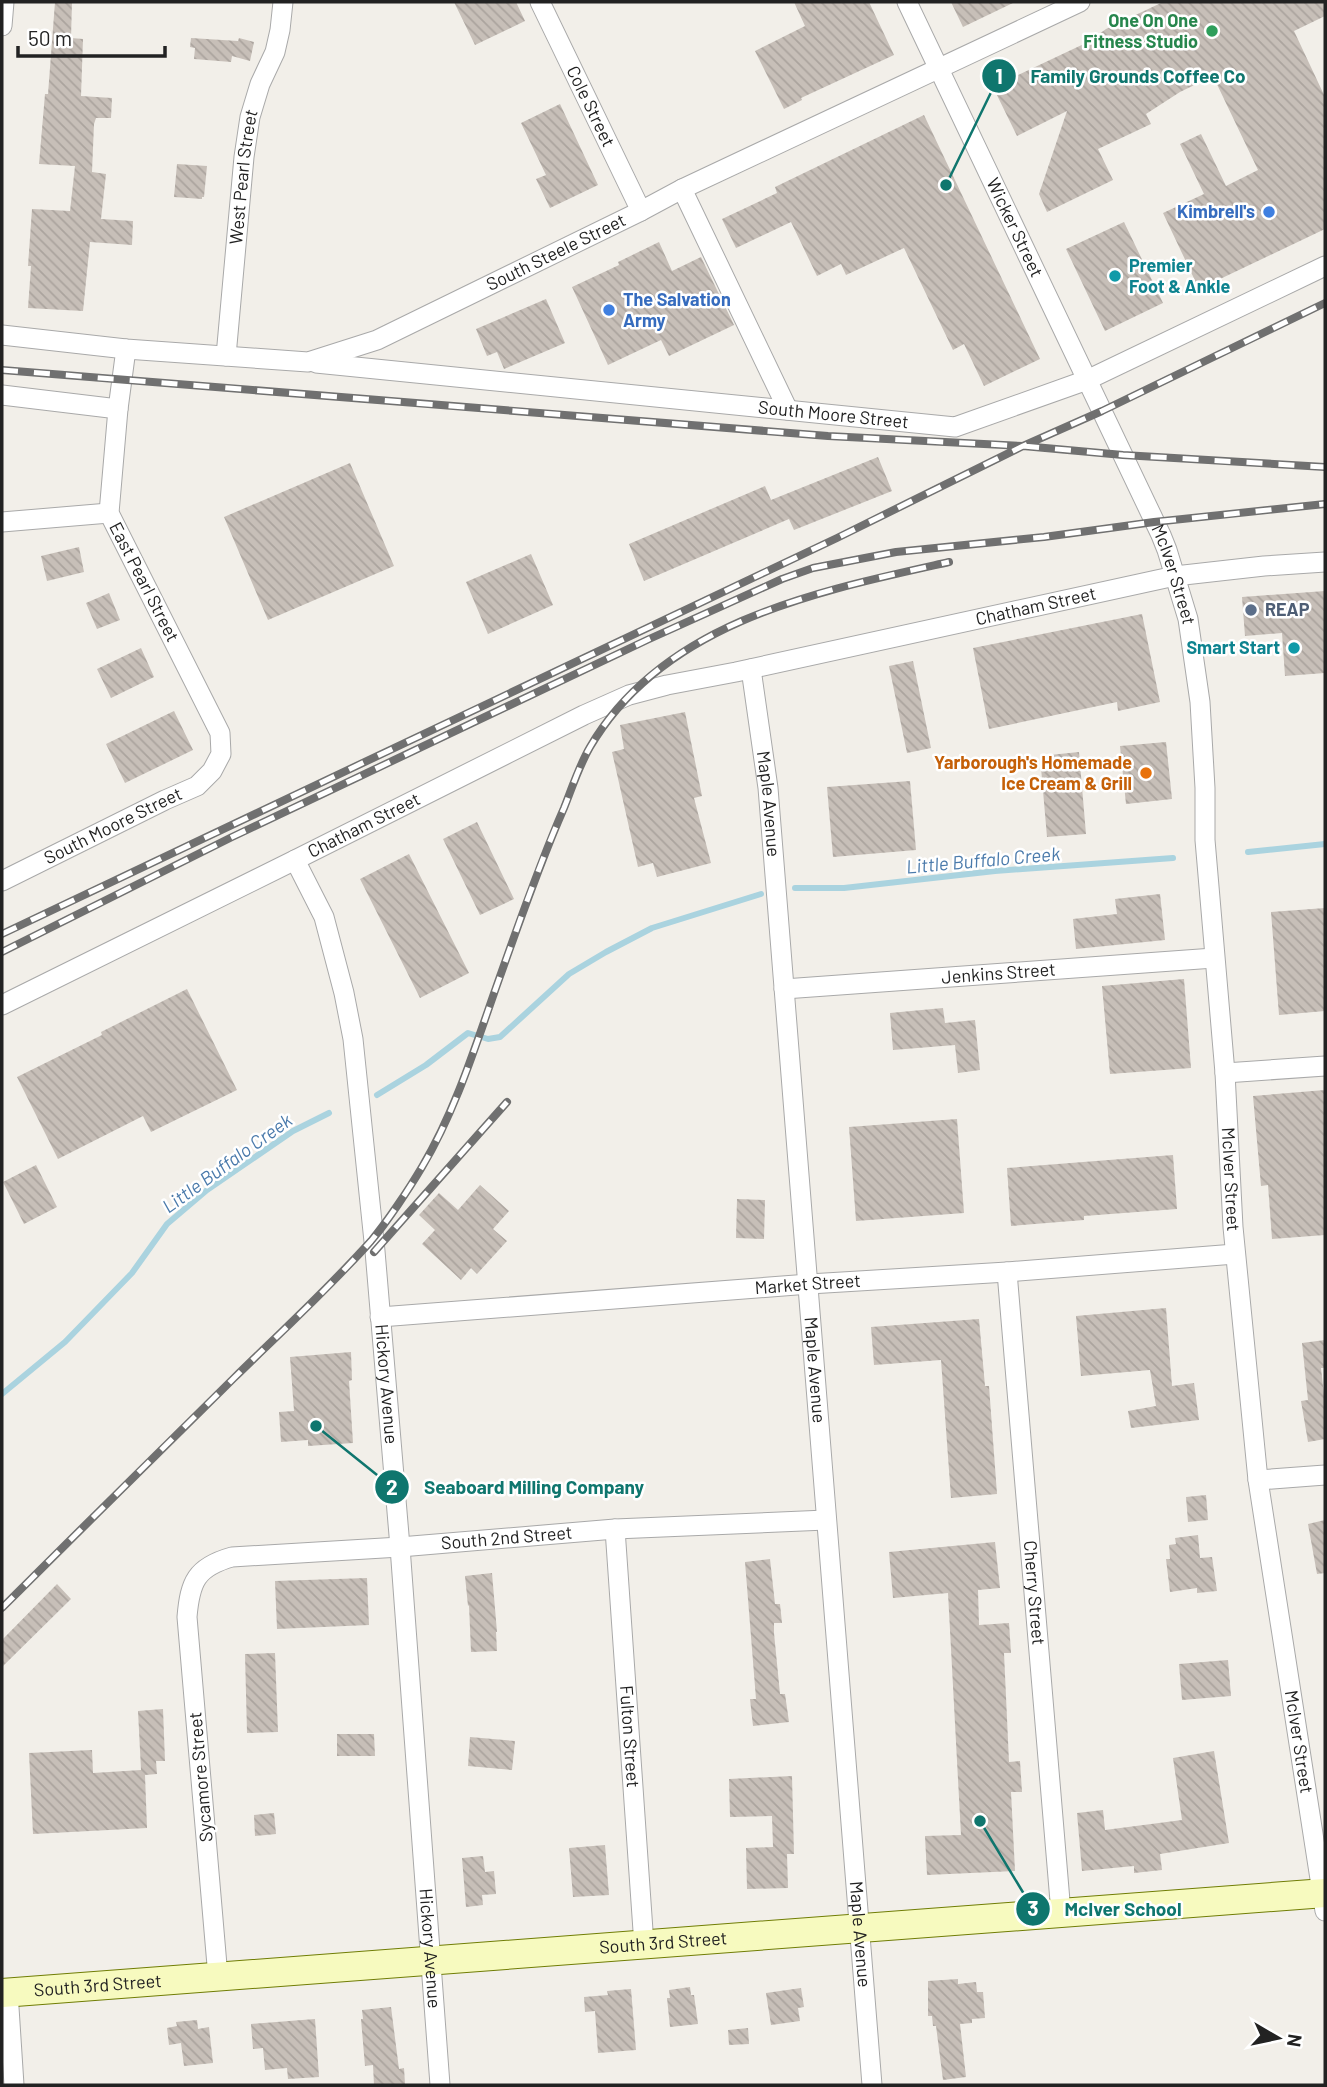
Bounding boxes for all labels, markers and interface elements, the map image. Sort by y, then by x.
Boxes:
place label: One On One Fitness Studio [1083,9,1198,52]
scale bar [18,14,164,58]
marker: One On One Fitness Studio [1204,23,1220,39]
text: 50 m [28,25,72,50]
callout: Family Grounds Coffee Co [982,56,1260,96]
street label: Cole Street [562,62,620,150]
text: 1 [995,63,1003,88]
text: Family Grounds Coffee Co [1030,64,1246,87]
street label: West Pearl Street [224,106,262,245]
street label: Wicker Street [982,174,1048,280]
place label: Kimbrell's [1177,200,1255,222]
marker: Kimbrell's [1261,204,1277,220]
street label: South Steele Street [482,208,629,295]
place label: Premier Foot & Ankle [1129,254,1230,297]
marker: Premier Foot & Ankle [1107,268,1123,284]
place label: The Salvation Army [623,288,731,331]
marker: The Salvation Army [601,302,617,318]
street label: South Moore Street [757,395,910,432]
street label: East Pearl Street [105,518,185,645]
street label: McIver Street [1147,520,1201,626]
street label: Chatham Street [973,582,1098,629]
place label: REAP [1265,598,1310,620]
marker: REAP [1243,602,1259,618]
place label: Smart Start [1186,636,1280,658]
marker: Smart Start [1286,640,1302,656]
street label: Maple Avenue [753,749,785,858]
place label: Yarborough's Homemade Ice Cream & Grill [934,751,1132,794]
marker: Yarborough's Homemade Ice Cream & Grill [1138,765,1154,781]
street label: South Moore Street [40,782,185,868]
street label: Chatham Street [304,787,423,862]
water label: Little Buffalo Creek [905,841,1062,878]
street label: Jenkins Street [940,957,1056,988]
water label: Little Buffalo Creek [157,1107,297,1217]
street label: McIver Street [1218,1127,1245,1232]
street label: Market Street [754,1269,861,1298]
street label: Maple Avenue [800,1316,831,1424]
street label: Hickory Avenue [371,1323,403,1445]
callout: Seaboard Milling Company [375,1467,658,1507]
text: 2 [386,1474,398,1499]
text: Seaboard Milling Company [424,1475,645,1498]
street label: South 2nd Street [440,1521,573,1554]
street label: Cherry Street [1020,1540,1050,1646]
street label: Fulton Street [616,1685,645,1788]
street label: McIver Street [1281,1689,1319,1795]
street label: Sycamore Street [183,1711,217,1843]
street label: Maple Avenue [846,1880,876,1988]
street label: Hickory Avenue [415,1887,446,2009]
callout: McIver School [1016,1889,1196,1929]
text: 3 [1027,1895,1039,1920]
text: McIver School [1064,1897,1182,1920]
street label: South 3rd Street [598,1926,728,1958]
street label: South 3rd Street [33,1969,162,2001]
north arrow [1243,2003,1313,2073]
text: N [1283,2033,1308,2049]

